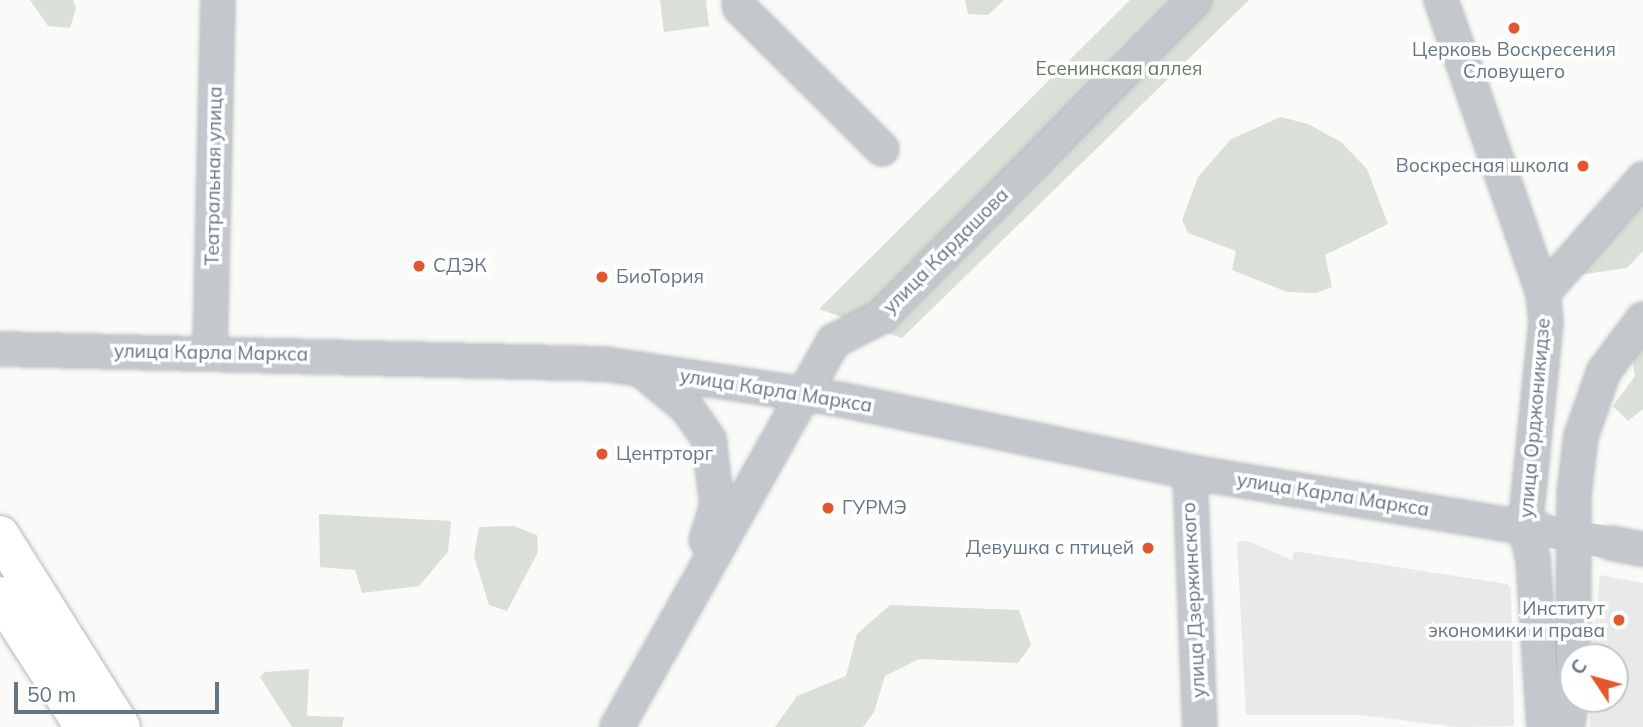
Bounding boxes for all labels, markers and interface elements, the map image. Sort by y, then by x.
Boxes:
marker: Церковь Воскресения Словущего [1506,20,1522,36]
place label: Церковь Воскресения Словущего [1412,39,1616,83]
park label: Есенинская аллея [1036,58,1202,80]
street label: Театральная улица [201,86,227,266]
place label: Воскресная школа [1396,155,1569,177]
marker: Воскресная школа [1575,158,1591,174]
street label: улица Кардашова [879,184,1013,318]
place label: СДЭК [433,255,487,277]
marker: СДЭК [411,258,427,274]
place label: БиоТория [616,266,704,288]
marker: БиоТория [594,269,610,285]
street label: улица Орджоникидзе [1515,317,1555,519]
street label: улица Карла Маркса [114,340,308,366]
street label: улица Карла Маркса [678,365,874,417]
place label: Центрторг [616,443,713,465]
marker: Центрторг [594,446,610,462]
street label: улица Карла Маркса [1235,469,1431,521]
place label: ГУРМЭ [842,497,907,519]
marker: ГУРМЭ [820,500,836,516]
street label: улица Дзержинского [1177,502,1211,698]
place label: Девушка с птицей [966,537,1134,559]
marker: Девушка с птицей [1140,540,1156,556]
place label: Институт экономики и права [1428,598,1605,642]
marker: Институт экономики и права [1611,612,1627,628]
north arrow [1559,643,1629,713]
text: С [1565,655,1592,679]
scale bar [18,668,222,712]
text: 50 m [27,681,76,707]

